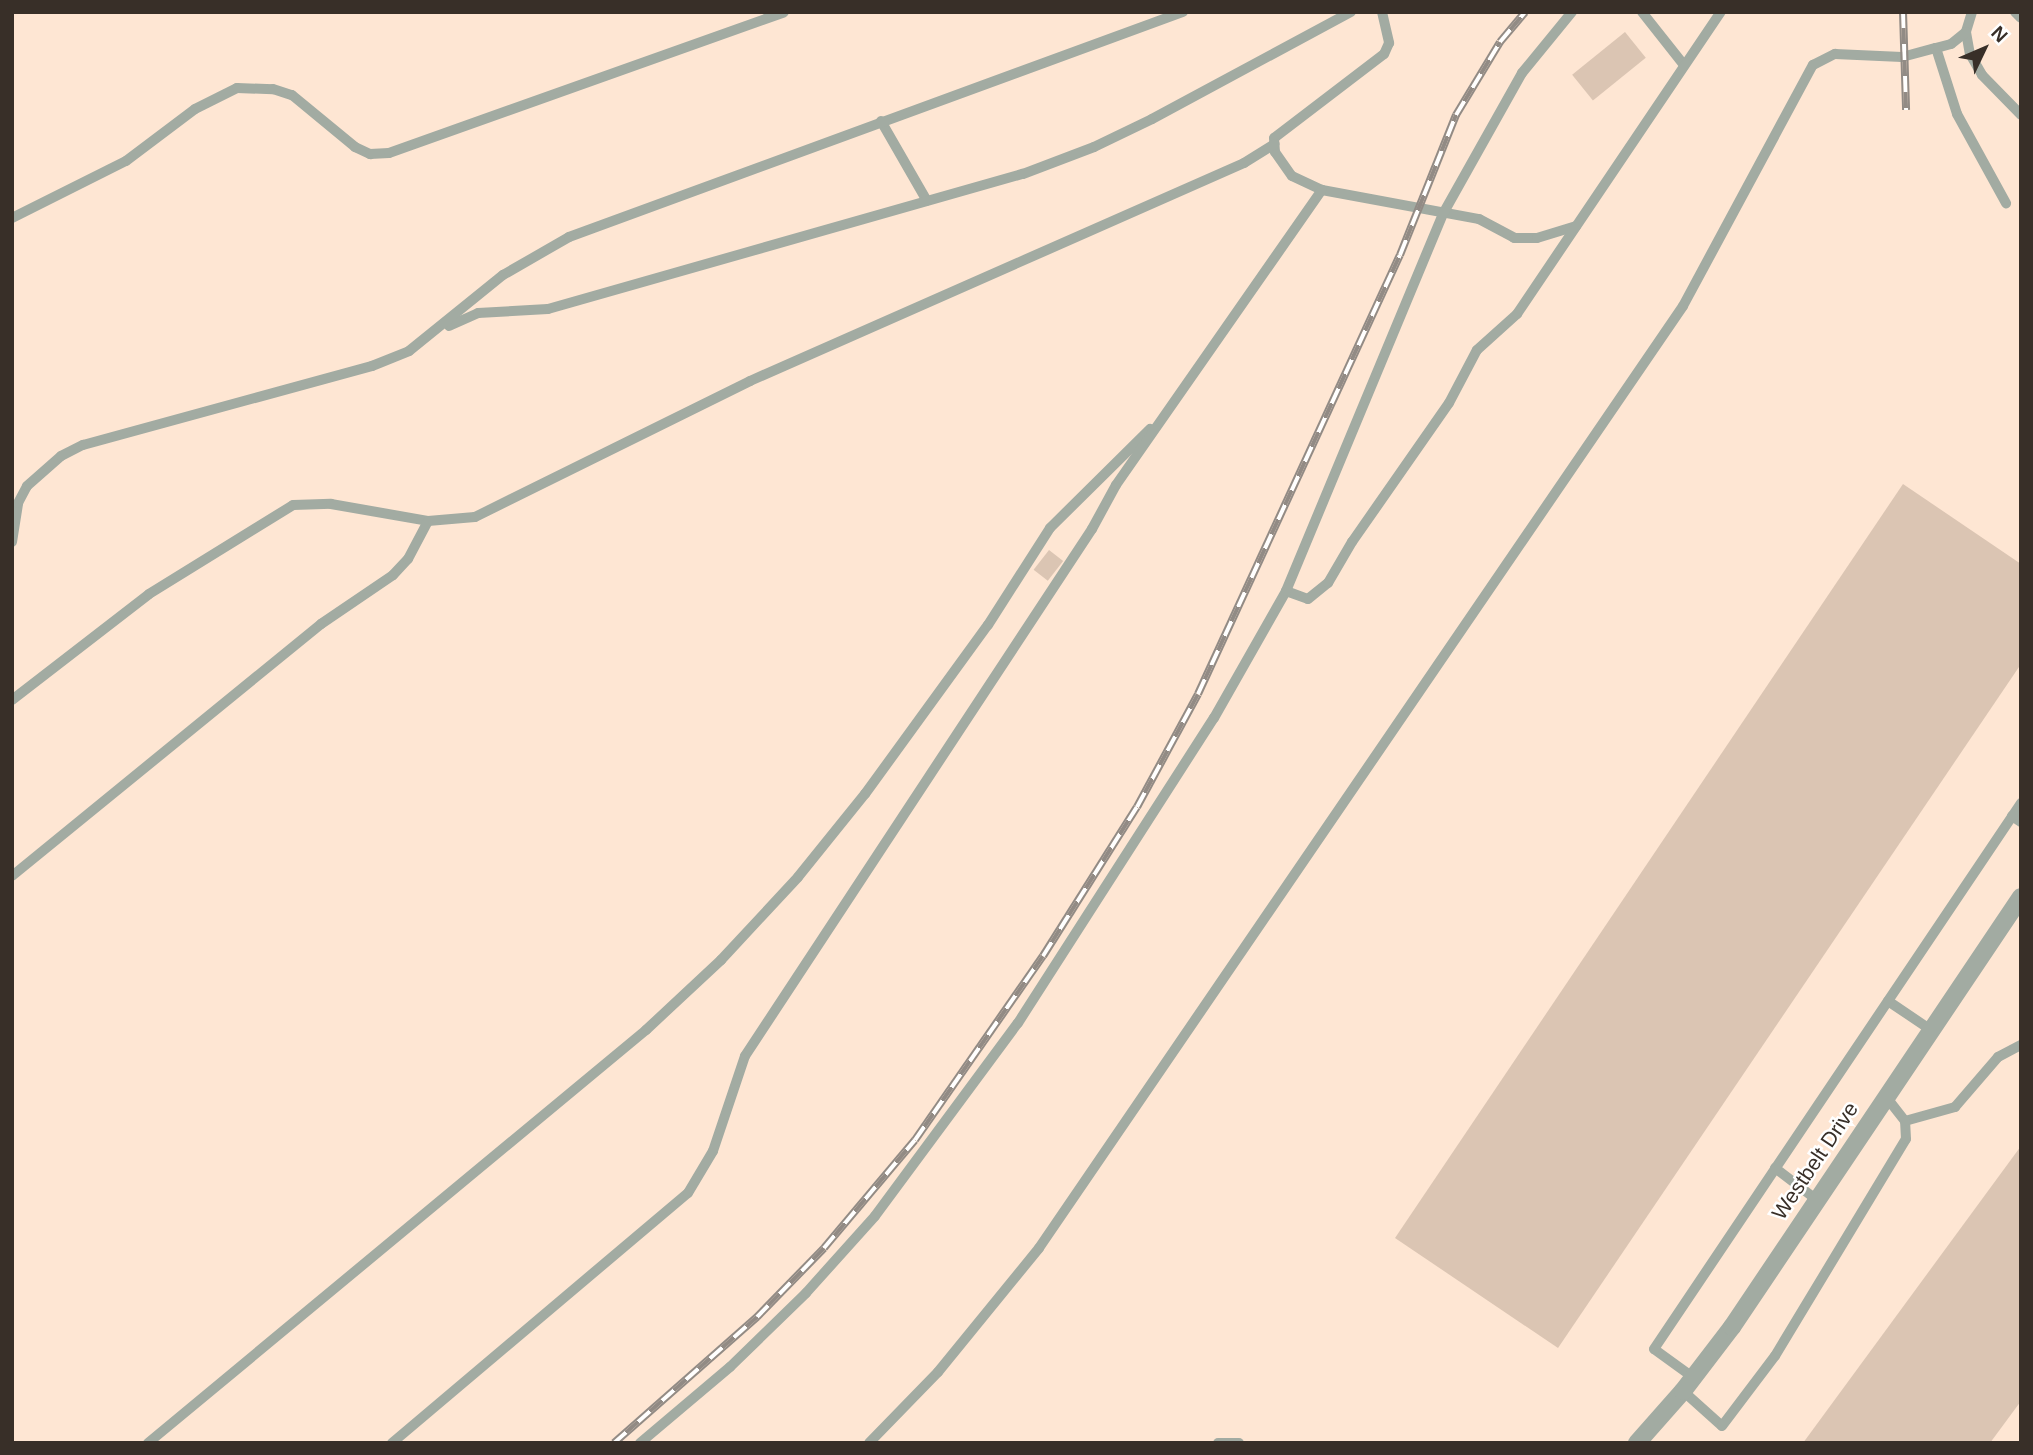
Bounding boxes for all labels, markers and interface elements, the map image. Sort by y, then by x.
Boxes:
north arrow [1949,14,2019,84]
text: N [1987,22,2012,46]
street label: Westbelt Drive [1766,1098,1864,1224]

